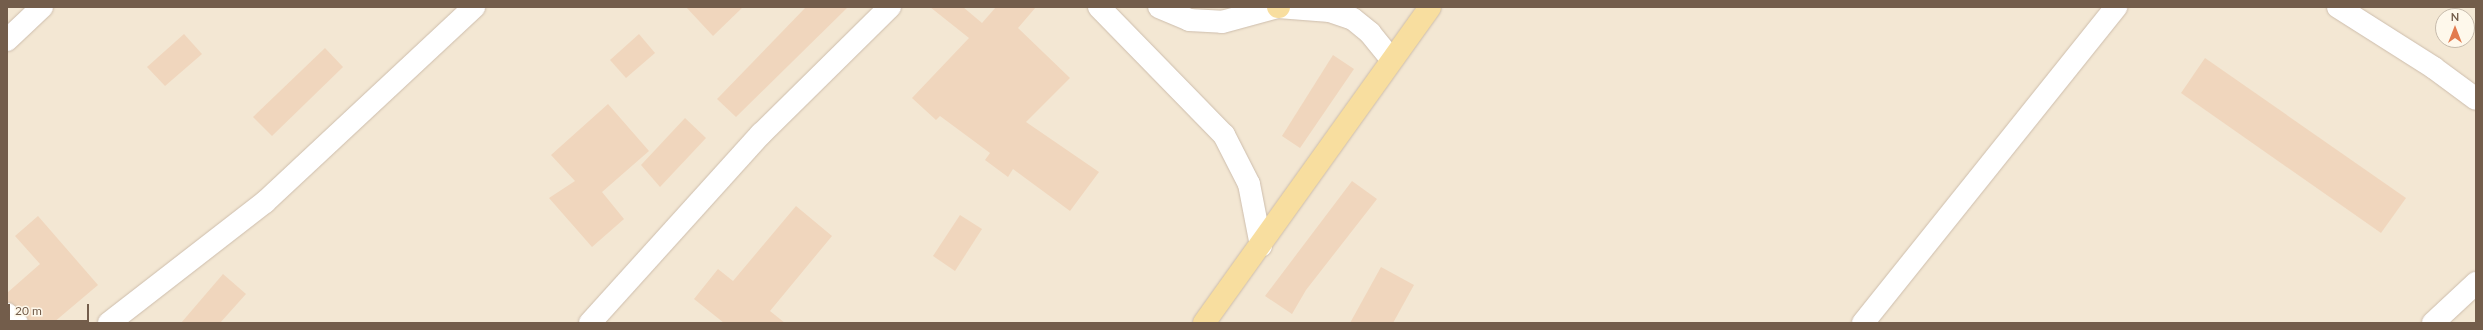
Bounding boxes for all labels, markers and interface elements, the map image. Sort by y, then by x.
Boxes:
north arrow [2435,8,2475,48]
text: N [2451,10,2459,23]
scale bar [10,296,91,322]
text: 20 m [15,303,42,318]

